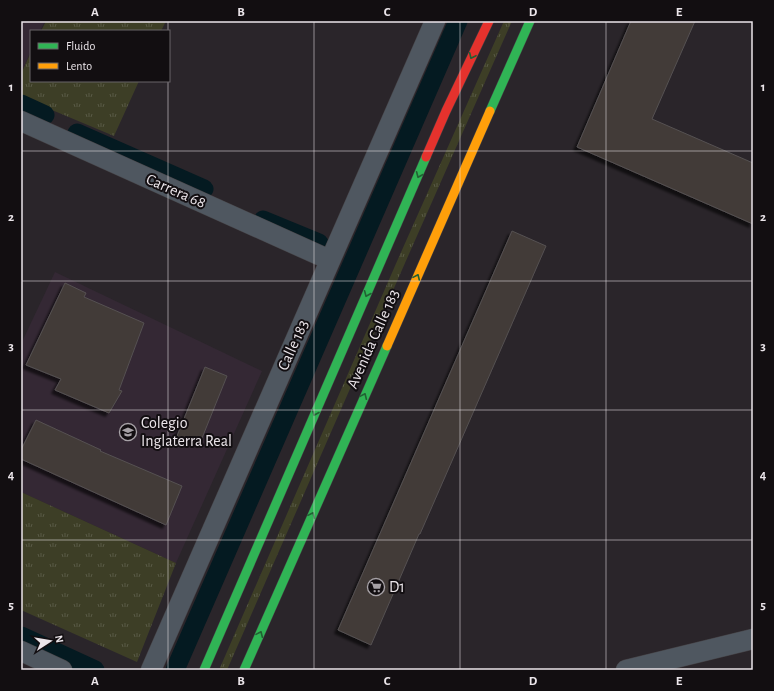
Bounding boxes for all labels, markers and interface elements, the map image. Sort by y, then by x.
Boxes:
text: A [91,6,99,19]
text: B [237,6,245,19]
text: C [384,6,391,19]
text: D [529,6,538,19]
text: E [676,6,683,19]
legend [30,30,170,82]
text: Fluido [66,40,95,52]
one-way arrow [469,52,477,60]
text: Lento [66,60,92,72]
text: 1 [9,81,13,94]
text: 1 [761,81,765,94]
one-way arrow [416,170,424,178]
street label: Carrera 68 [144,171,208,211]
text: 2 [8,211,14,224]
text: 2 [760,211,766,224]
one-way arrow [412,274,420,282]
street label: Avenida Calle 183 [344,287,402,391]
one-way arrow [364,290,372,298]
street label: Calle 183 [275,317,311,373]
text: 3 [8,340,14,353]
text: 3 [760,340,766,353]
one-way arrow [359,393,367,401]
one-way arrow [312,410,320,417]
place label: Colegio Inglaterra Real [141,415,232,449]
school or university icon: Colegio Inglaterra Real [118,422,138,442]
text: 4 [8,469,15,482]
text: 4 [760,469,767,482]
one-way arrow [307,512,315,520]
supermarket icon: D1 [366,577,386,597]
place label: D1 [389,579,405,595]
text: 5 [8,599,14,612]
text: 5 [760,599,766,612]
north arrow [30,621,70,661]
one-way arrow [255,631,263,638]
text: N [53,634,65,644]
text: A [91,675,99,688]
text: B [237,675,245,688]
text: C [384,675,391,688]
text: D [529,675,538,688]
text: E [676,675,683,688]

